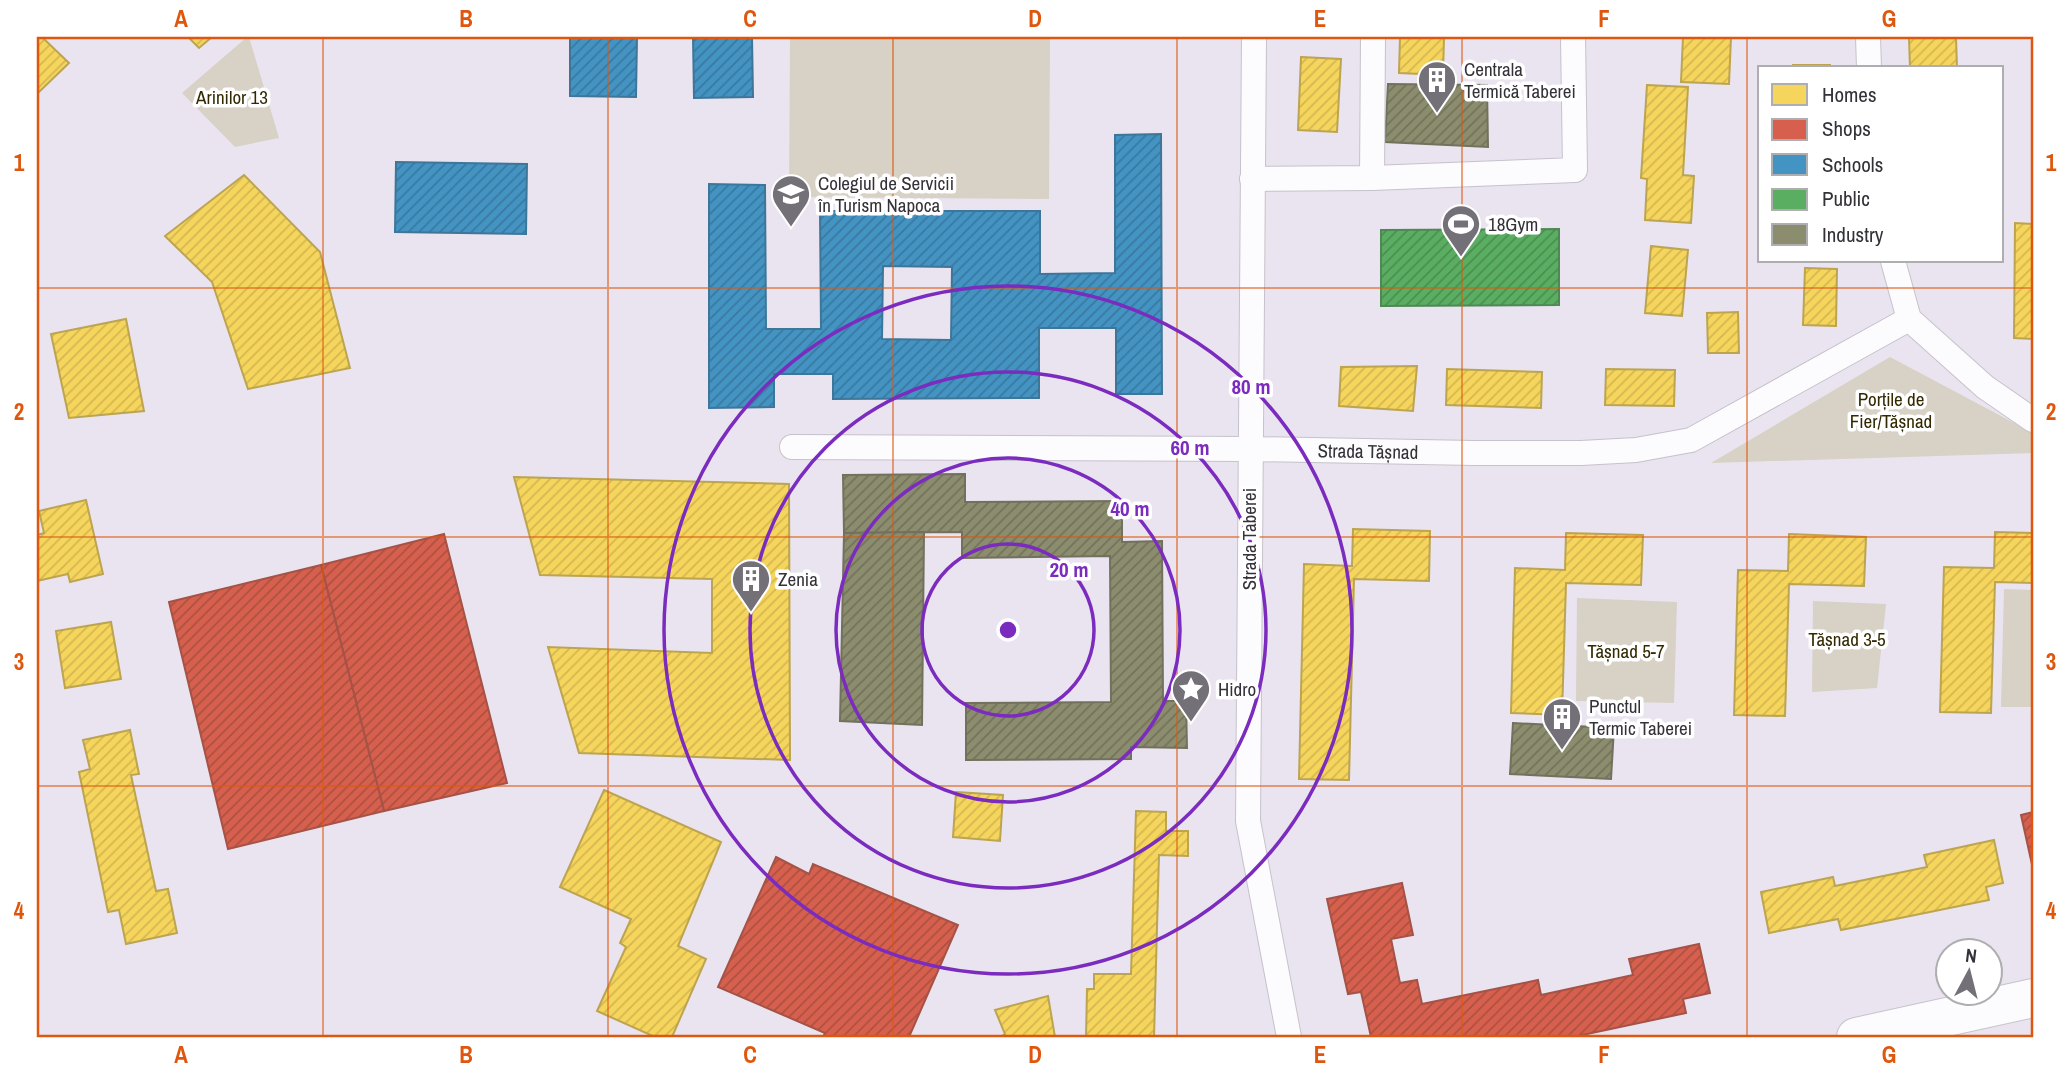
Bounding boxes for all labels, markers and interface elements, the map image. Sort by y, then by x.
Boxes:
text: A [174,3,188,34]
text: B [459,3,473,34]
text: C [743,3,757,34]
text: D [1028,3,1042,34]
text: E [1314,3,1326,34]
text: F [1598,3,1610,34]
text: G [1882,3,1896,34]
place label: Centrala Termică Taberei [1464,56,1576,104]
building icon: Centrala Termică Taberei [1416,59,1458,114]
legend [1758,66,2004,262]
text: Homes [1822,80,1877,109]
park label: Arinilor 13 [195,84,268,110]
text: Shops [1822,114,1871,143]
text: 1 [14,147,25,178]
text: 1 [2046,147,2057,178]
text: Schools [1822,150,1883,179]
place label: Colegiul de Servicii în Turism Napoca [817,170,954,218]
school or university icon: Colegiul de Servicii în Turism Napoca [770,173,812,228]
text: Public [1822,184,1870,213]
sports icon: 18Gym [1440,203,1482,258]
place label: 18Gym [1488,211,1538,237]
text: Industry [1822,220,1884,249]
text: 80 m [1231,372,1271,401]
park label: Porțile de Fier/Tășnad [1850,386,1932,434]
text: 2 [14,396,24,427]
text: 2 [2046,396,2056,427]
text: 60 m [1170,433,1210,462]
street label: Strada Tășnad [1317,437,1419,465]
street label: Strada Taberei [1236,488,1262,590]
text: 40 m [1110,494,1150,523]
text: 20 m [1049,555,1089,584]
building icon: Zenia [730,558,772,613]
place label: Zenia [778,566,818,592]
centre of rings [996,618,1020,642]
park label: Tășnad 3-5 [1808,626,1886,652]
park label: Tășnad 5-7 [1587,638,1665,664]
text: 3 [14,646,24,677]
text: 3 [2046,646,2056,677]
place icon: Hidro [1170,668,1212,723]
place label: Hidro [1218,676,1256,702]
place label: Punctul Termic Taberei [1589,693,1692,741]
building icon: Punctul Termic Taberei [1541,696,1583,751]
text: 4 [14,895,25,926]
text: 4 [2046,895,2057,926]
north arrow [1934,937,2004,1007]
text: N [1964,942,1978,969]
text: A [174,1039,188,1070]
text: B [459,1039,473,1070]
text: C [743,1039,757,1070]
text: D [1028,1039,1042,1070]
text: E [1314,1039,1326,1070]
text: F [1598,1039,1610,1070]
text: G [1882,1039,1896,1070]

